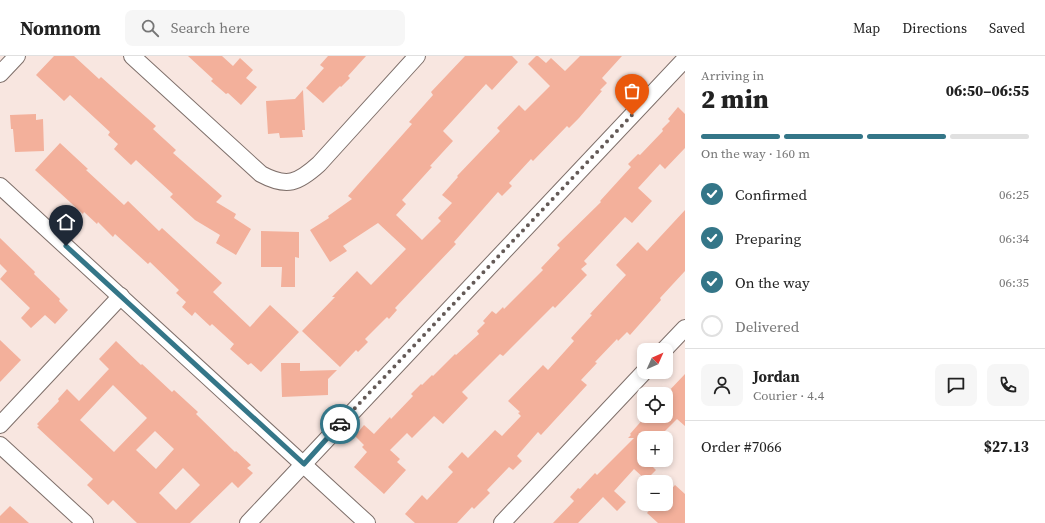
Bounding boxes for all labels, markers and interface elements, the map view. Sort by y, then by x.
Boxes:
search box [125,10,405,46]
text: Nomnom [20,15,101,41]
icon: search [139,17,161,39]
text: Search here [171,17,250,38]
text: Map [853,18,880,38]
text: Directions [902,18,967,38]
text: Saved [989,18,1025,38]
text: Arriving in [701,67,764,84]
pin [615,74,649,115]
icon: bag [621,80,643,102]
text: 06:50–06:55 [946,80,1029,101]
text: 2 min [701,81,769,117]
text: On the way · 160 m [701,145,810,162]
icon: check [701,183,723,205]
text: Confirmed [735,184,807,205]
text: 06:25 [999,186,1029,203]
pin [49,205,83,246]
icon: home [55,211,77,233]
icon: check [701,227,723,249]
text: Preparing [735,228,801,249]
text: 06:34 [999,230,1029,247]
icon: check [701,271,723,293]
text: On the way [735,272,810,293]
text: 06:35 [999,274,1029,291]
text: Delivered [735,316,799,337]
north arrow [637,343,673,379]
map controls [637,343,673,511]
button: person [701,364,743,406]
button: chat [935,364,977,406]
button: phone [987,364,1029,406]
text: Jordan [753,366,800,387]
button: locate [637,387,673,423]
text: Courier · 4.4 [753,387,824,404]
courier [320,404,360,444]
icon: car [329,413,351,435]
button: + [637,431,673,467]
text: Order #7066 [701,436,782,457]
text: $27.13 [984,436,1029,457]
button: − [637,475,673,511]

